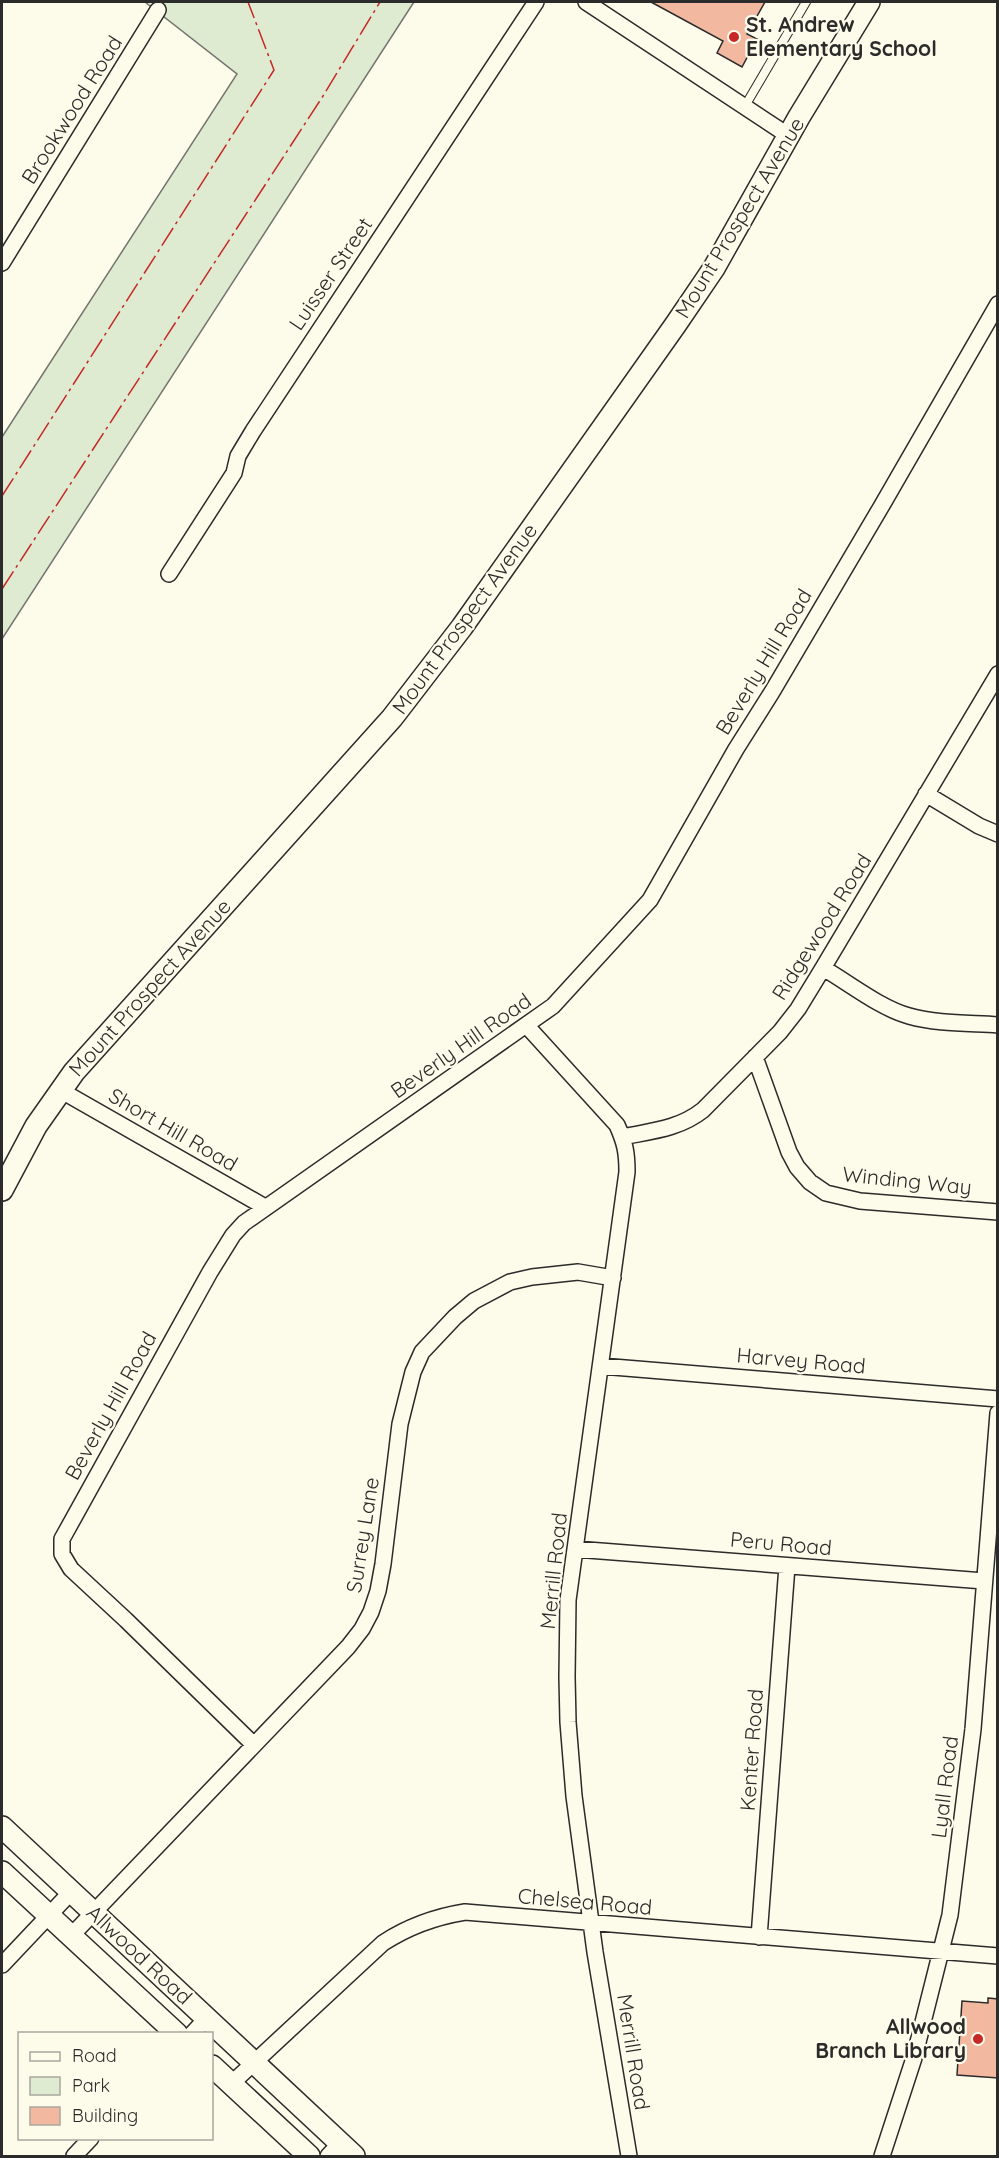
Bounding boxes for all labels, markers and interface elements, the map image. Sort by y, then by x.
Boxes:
place label: St. Andrew Elementary School [746,11,937,61]
marker: St. Andrew Elementary School [727,30,741,44]
street label: Brookwood Road [15,31,127,188]
street label: Mount Prospect Avenue [669,112,809,323]
street label: Luisser Street [283,212,377,335]
street label: Mount Prospect Avenue [386,518,542,719]
street label: Beverly Hill Road [709,584,817,739]
street label: Ridgewood Road [766,849,877,1004]
street label: Mount Prospect Avenue [63,893,236,1081]
street label: Beverly Hill Road [385,987,536,1103]
street label: Short Hill Road [104,1082,243,1177]
street label: Winding Way [841,1160,973,1200]
street label: Beverly Hill Road [59,1327,162,1484]
street label: Harvey Road [735,1341,867,1379]
street label: Surrey Lane [340,1475,384,1595]
street label: Merrill Road [534,1511,572,1631]
street label: Peru Road [729,1526,833,1560]
street label: Kenter Road [734,1688,768,1812]
street label: Lyall Road [925,1734,963,1840]
street label: Chelsea Road [517,1882,653,1920]
street label: Allwood Road [82,1899,198,2010]
street label: Merrill Road [612,1992,656,2112]
place label: Allwood Branch Library [815,2013,966,2063]
legend [18,2032,213,2140]
marker: Allwood Branch Library [971,2032,985,2046]
text: Road [72,2044,117,2067]
text: Park [72,2074,110,2097]
text: Building [72,2104,138,2127]

